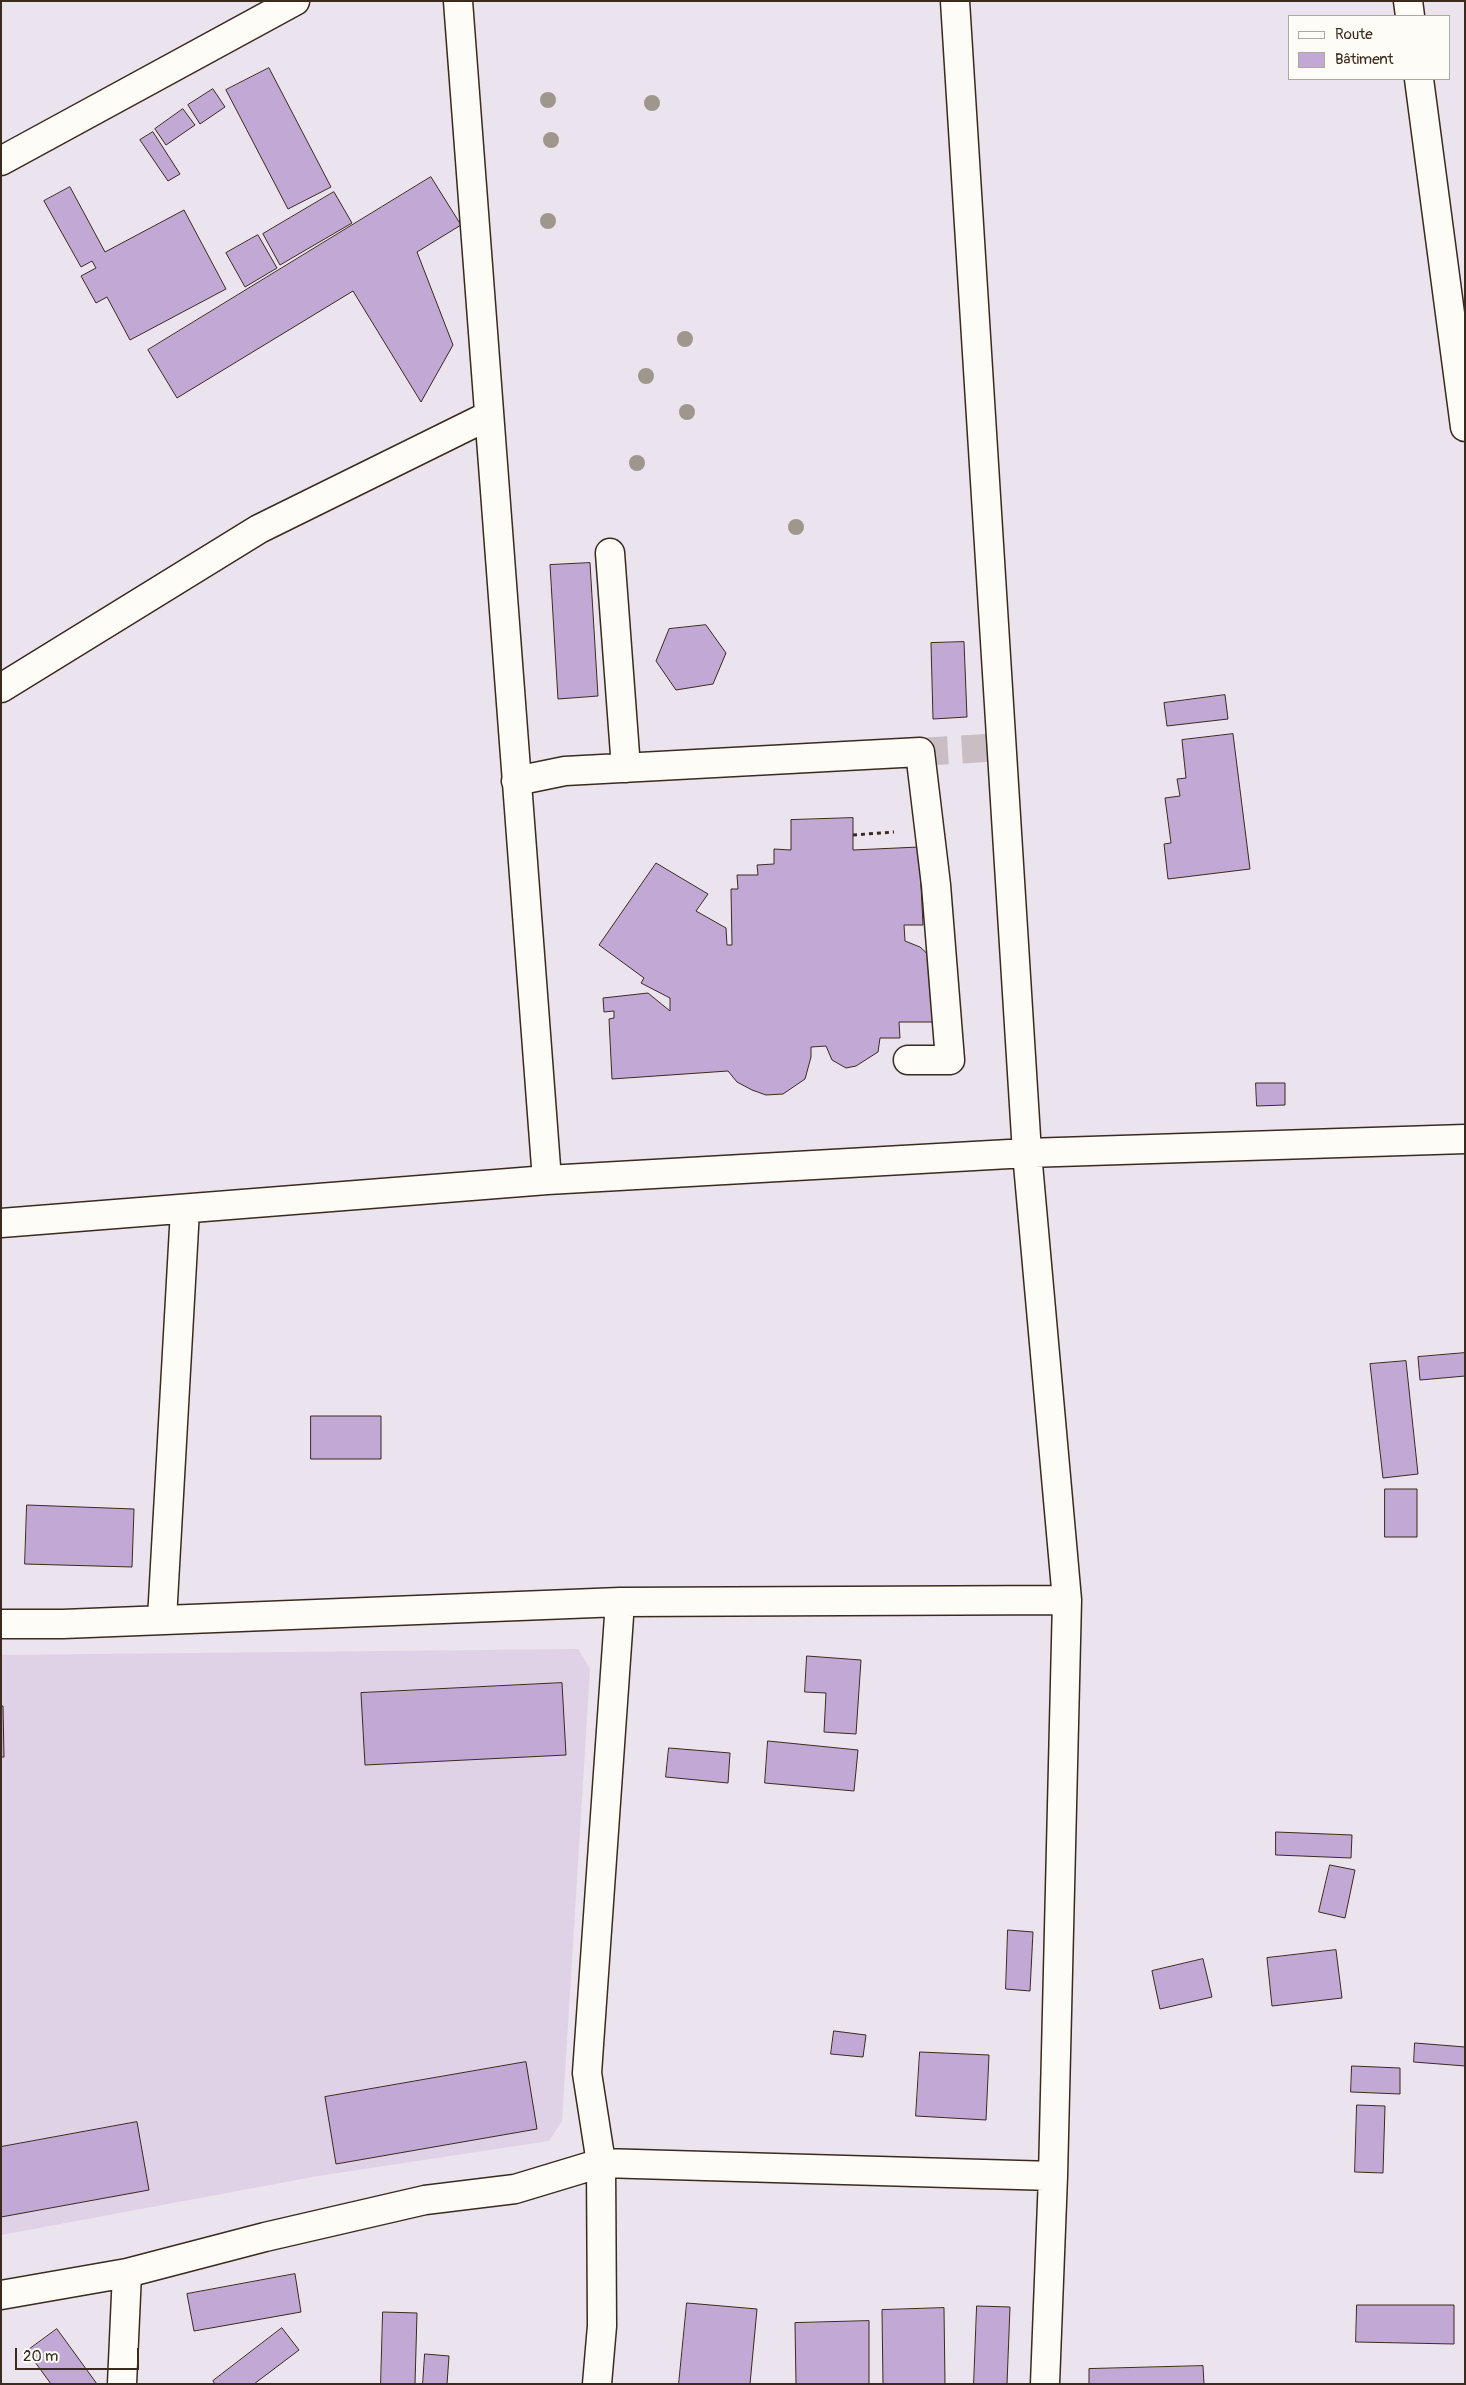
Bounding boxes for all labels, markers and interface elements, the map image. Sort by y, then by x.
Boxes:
legend [1288,15,1451,80]
text: Route [1335,25,1373,44]
text: Bâtiment [1335,50,1394,69]
scale bar [18,2338,141,2370]
text: 20 m [23,2347,58,2366]

